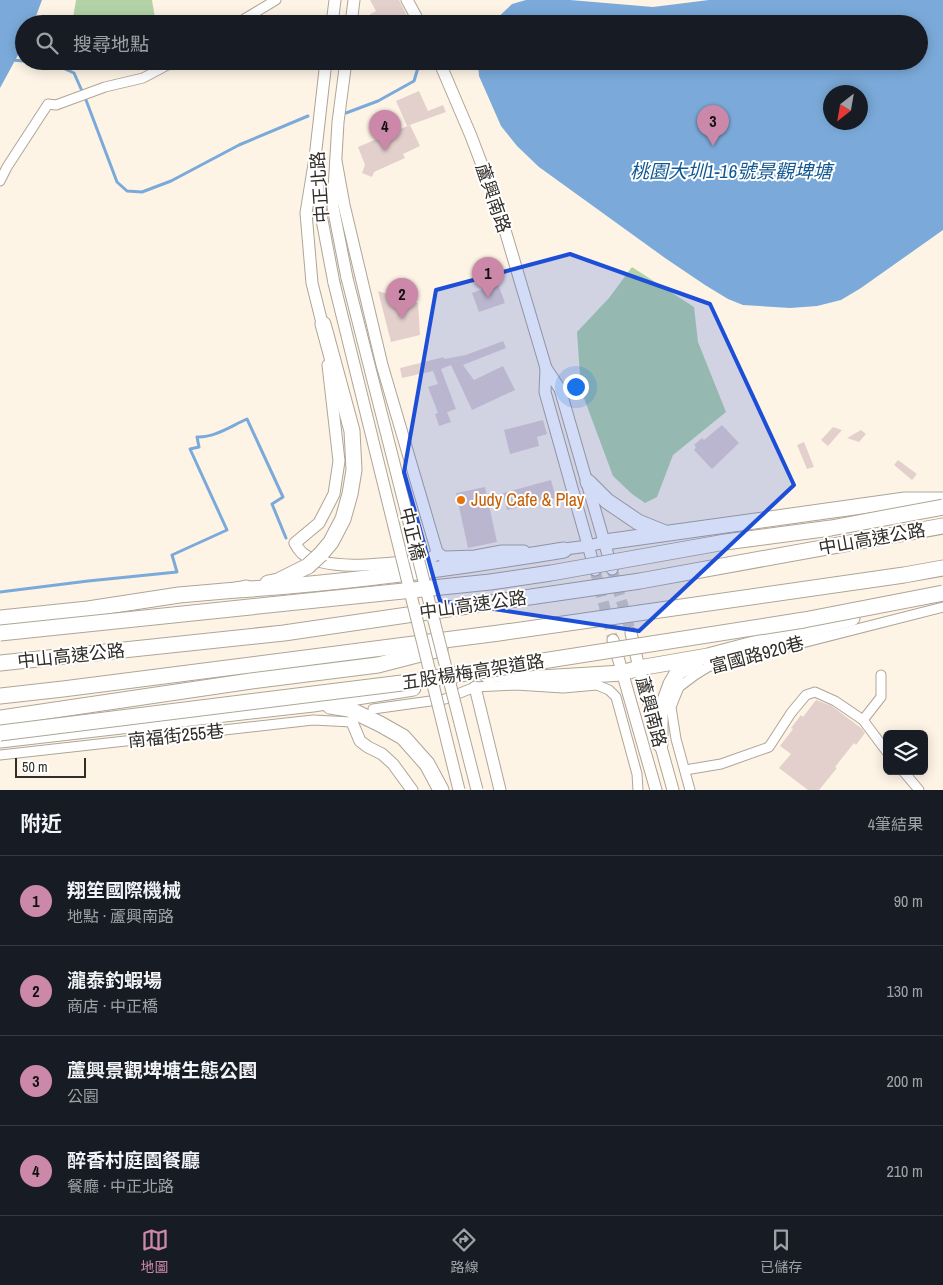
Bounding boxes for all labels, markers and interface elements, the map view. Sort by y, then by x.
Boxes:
search box [15,15,928,70]
icon: search [33,29,61,57]
text: 搜尋地點 [73,31,149,57]
north arrow [823,85,868,130]
pin: 3 [697,105,729,146]
pin: 4 [369,110,401,151]
street label: 中正北路 [305,150,334,224]
water label: 桃園大圳1-16號景觀埤塘 [630,158,835,184]
street label: 蘆興南路 [470,160,517,236]
pin: 1 [472,257,504,298]
pin: 2 [386,278,418,319]
your location [563,374,589,400]
place label: Judy Cafe & Play [471,487,585,512]
marker: Judy Cafe & Play [455,494,467,506]
street label: 中正橋 [394,505,431,563]
street label: 中山高速公路 [817,517,927,560]
street label: 中山高速公路 [418,585,528,624]
street label: 富國路920巷 [707,630,807,679]
street label: 中山高速公路 [16,637,126,674]
street label: 五股楊梅高架道路 [400,648,546,695]
street label: 蘆興南路 [630,674,673,750]
street label: 南福街255巷 [127,718,225,753]
map controls [883,730,928,775]
button: layers [883,730,928,775]
scale bar [15,755,86,778]
text: 50 m [22,758,48,776]
text: 附近 [20,809,62,838]
text: 4筆結果 [868,813,923,835]
text: 翔笙國際機械 [67,877,181,903]
text: 1 [32,890,40,912]
text: 90 m [894,890,923,912]
text: 地點 · 蘆興南路 [67,905,174,927]
text: 瀧泰釣蝦場 [67,967,162,993]
text: 2 [32,980,40,1002]
text: 130 m [887,980,923,1002]
text: 商店 · 中正橋 [67,995,158,1017]
text: 蘆興景觀埤塘生態公園 [67,1057,257,1083]
text: 3 [32,1070,40,1092]
text: 200 m [887,1070,923,1092]
text: 公園 [67,1085,99,1107]
text: 醉香村庭園餐廳 [67,1147,200,1173]
text: 4 [32,1160,40,1182]
text: 210 m [887,1160,923,1182]
text: 餐廳 · 中正北路 [67,1175,174,1197]
tab: 地圖 [141,1226,169,1276]
tab: 路線 [450,1226,478,1276]
tab: 已儲存 [760,1226,802,1276]

